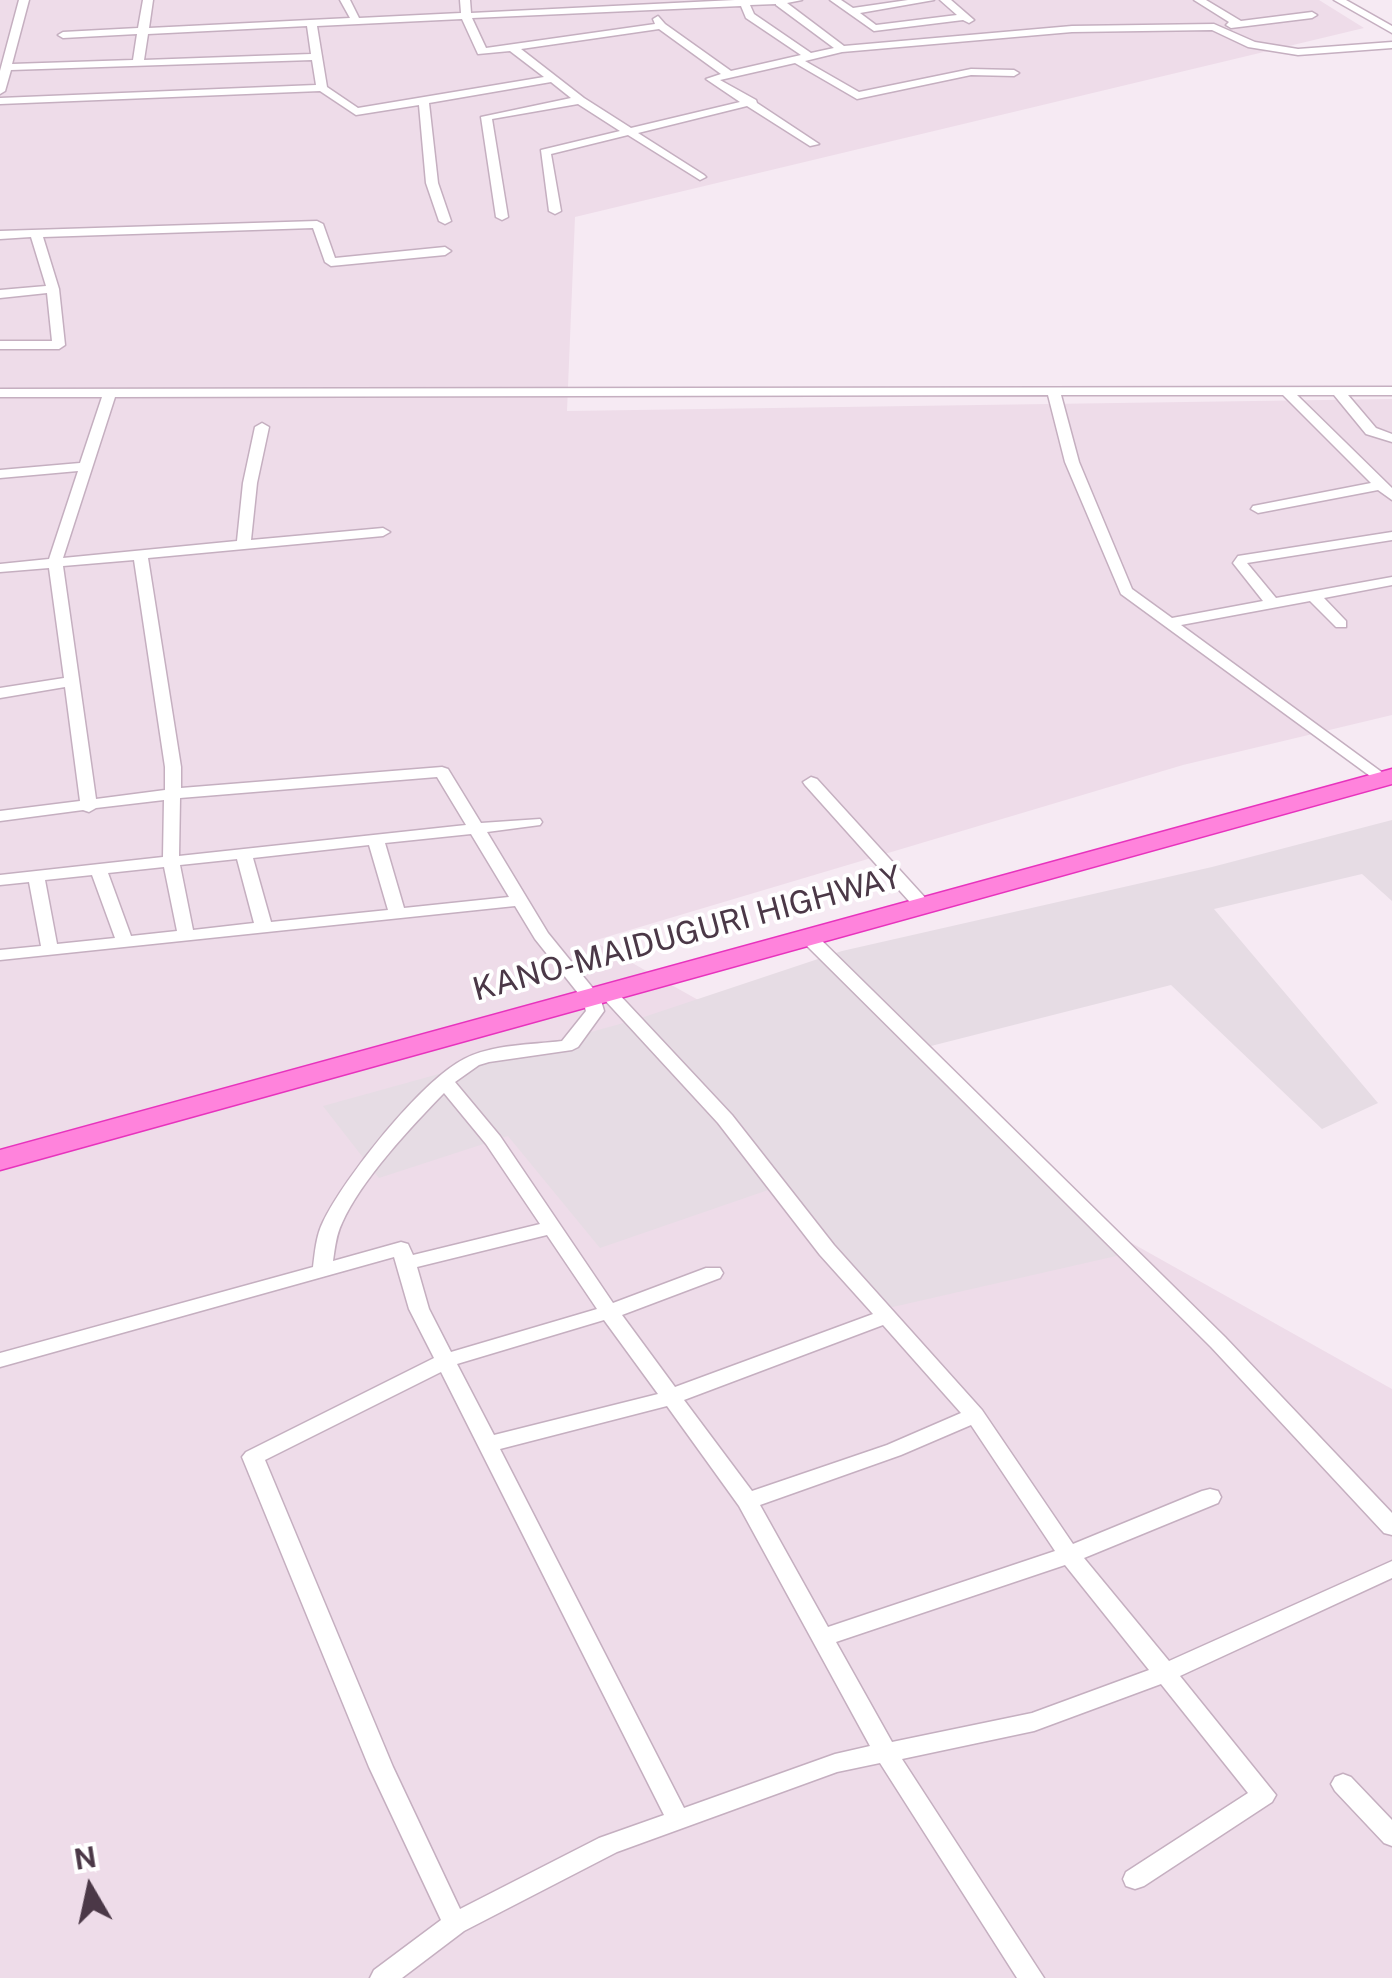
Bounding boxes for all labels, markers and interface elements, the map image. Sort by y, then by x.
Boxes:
street label: KANO-MAIDUGURI HIGHWAY [469,858,905,1010]
north arrow [40,1838,140,1938]
text: N [72,1840,99,1876]

